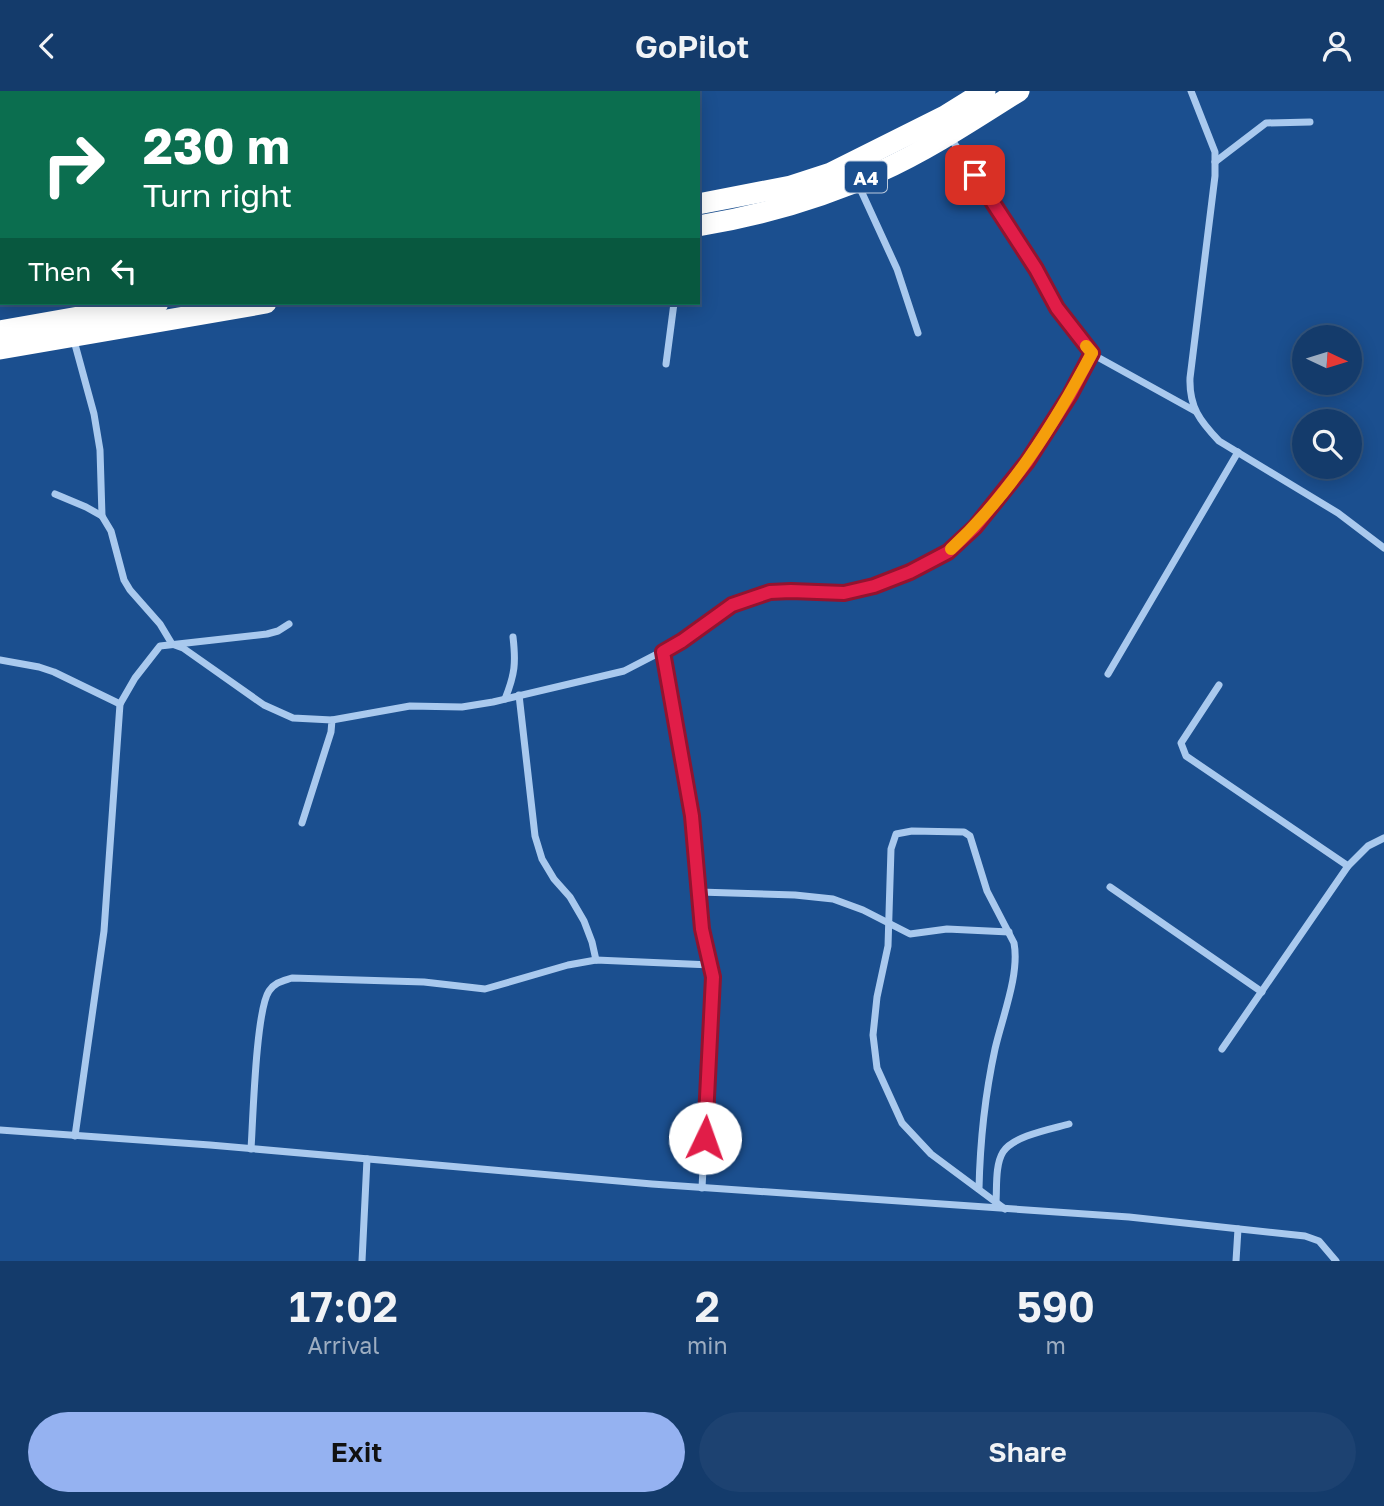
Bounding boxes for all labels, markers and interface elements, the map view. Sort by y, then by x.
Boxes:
icon: back [28,27,66,65]
text: GoPilot [635,27,749,65]
icon: person [1318,27,1356,65]
text: 230 m [143,116,290,175]
icon: right [28,119,119,210]
pin [945,145,1005,205]
icon: arrive [956,156,994,194]
road number: A4 [845,162,887,193]
text: Turn right [143,176,292,214]
icon: left [105,252,143,290]
text: Then [28,256,91,287]
north arrow [1292,325,1362,395]
map controls [1292,325,1362,479]
button: search [1292,409,1362,479]
position arrow [668,1101,742,1175]
text: 17:02 [289,1281,398,1331]
text: 2 [695,1281,720,1331]
text: 590 [1017,1281,1095,1331]
text: Arrival [307,1331,380,1359]
text: min [687,1331,728,1359]
text: m [1046,1331,1066,1359]
button: Exit [28,1412,685,1492]
button: Share [699,1412,1356,1492]

